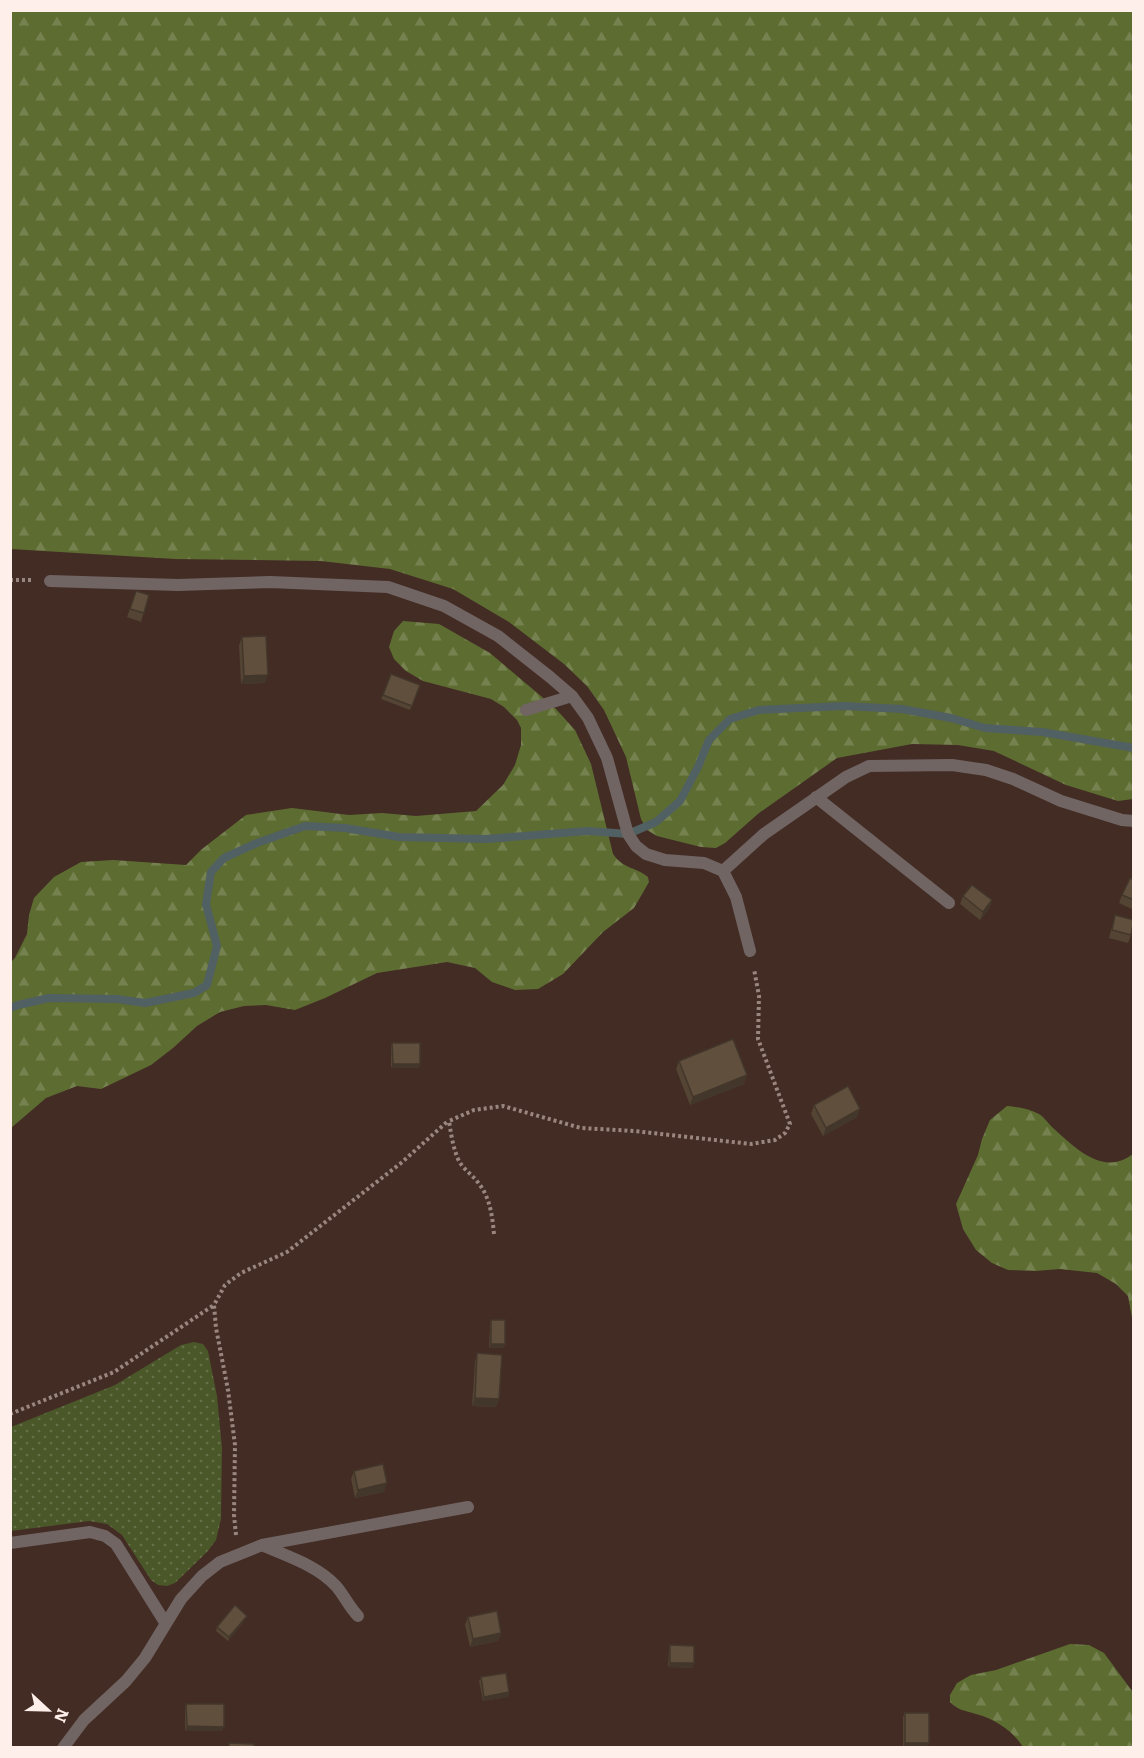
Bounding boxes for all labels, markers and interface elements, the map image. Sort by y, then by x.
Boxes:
north arrow [18,1680,78,1740]
text: N [49,1705,76,1727]

